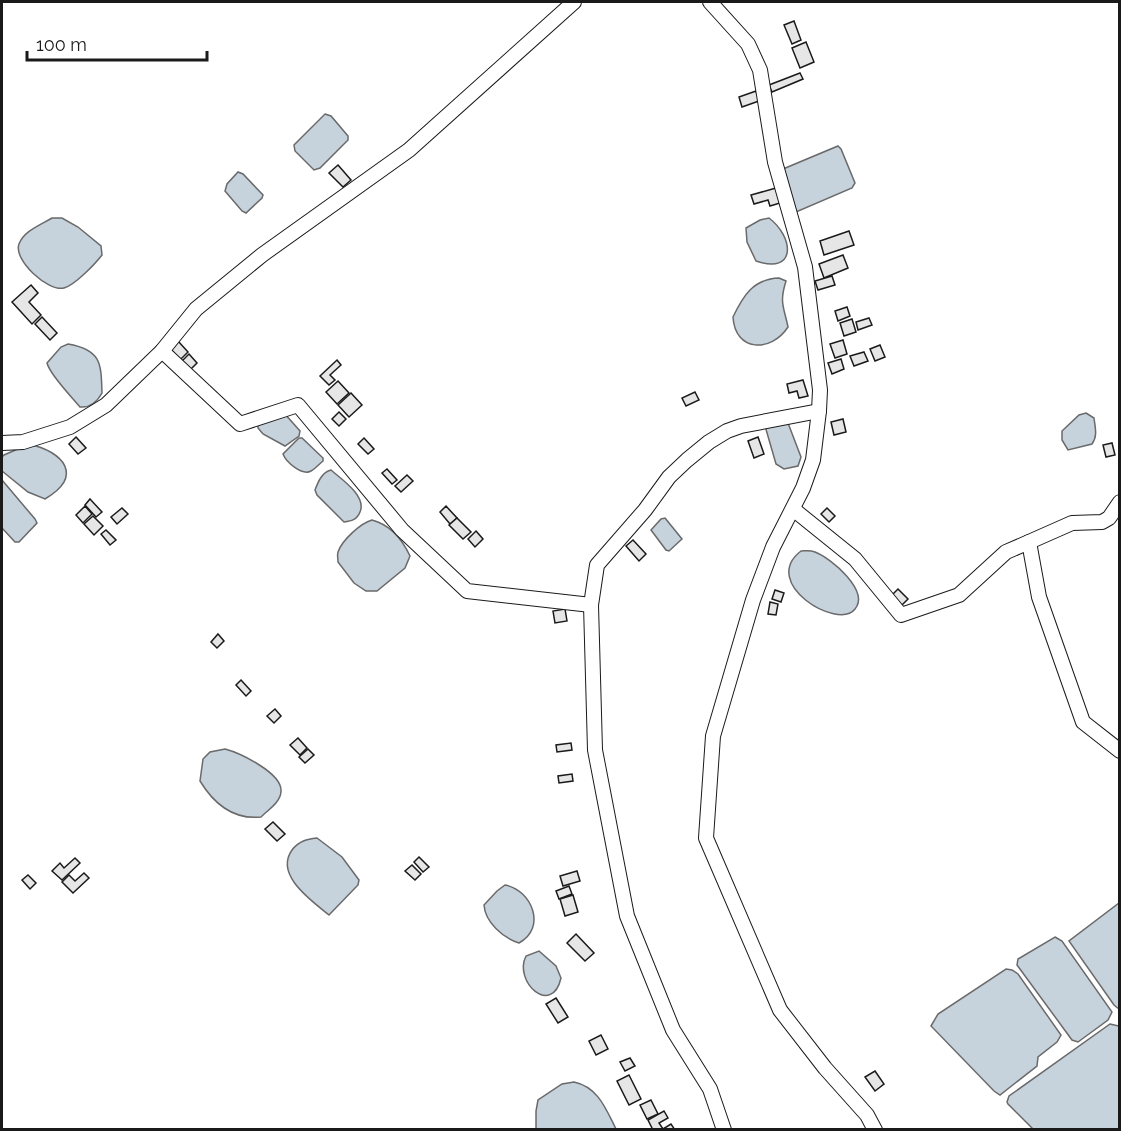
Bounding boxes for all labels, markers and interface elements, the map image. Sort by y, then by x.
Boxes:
scale bar [27,24,207,62]
text: 100 m [36,34,87,55]

